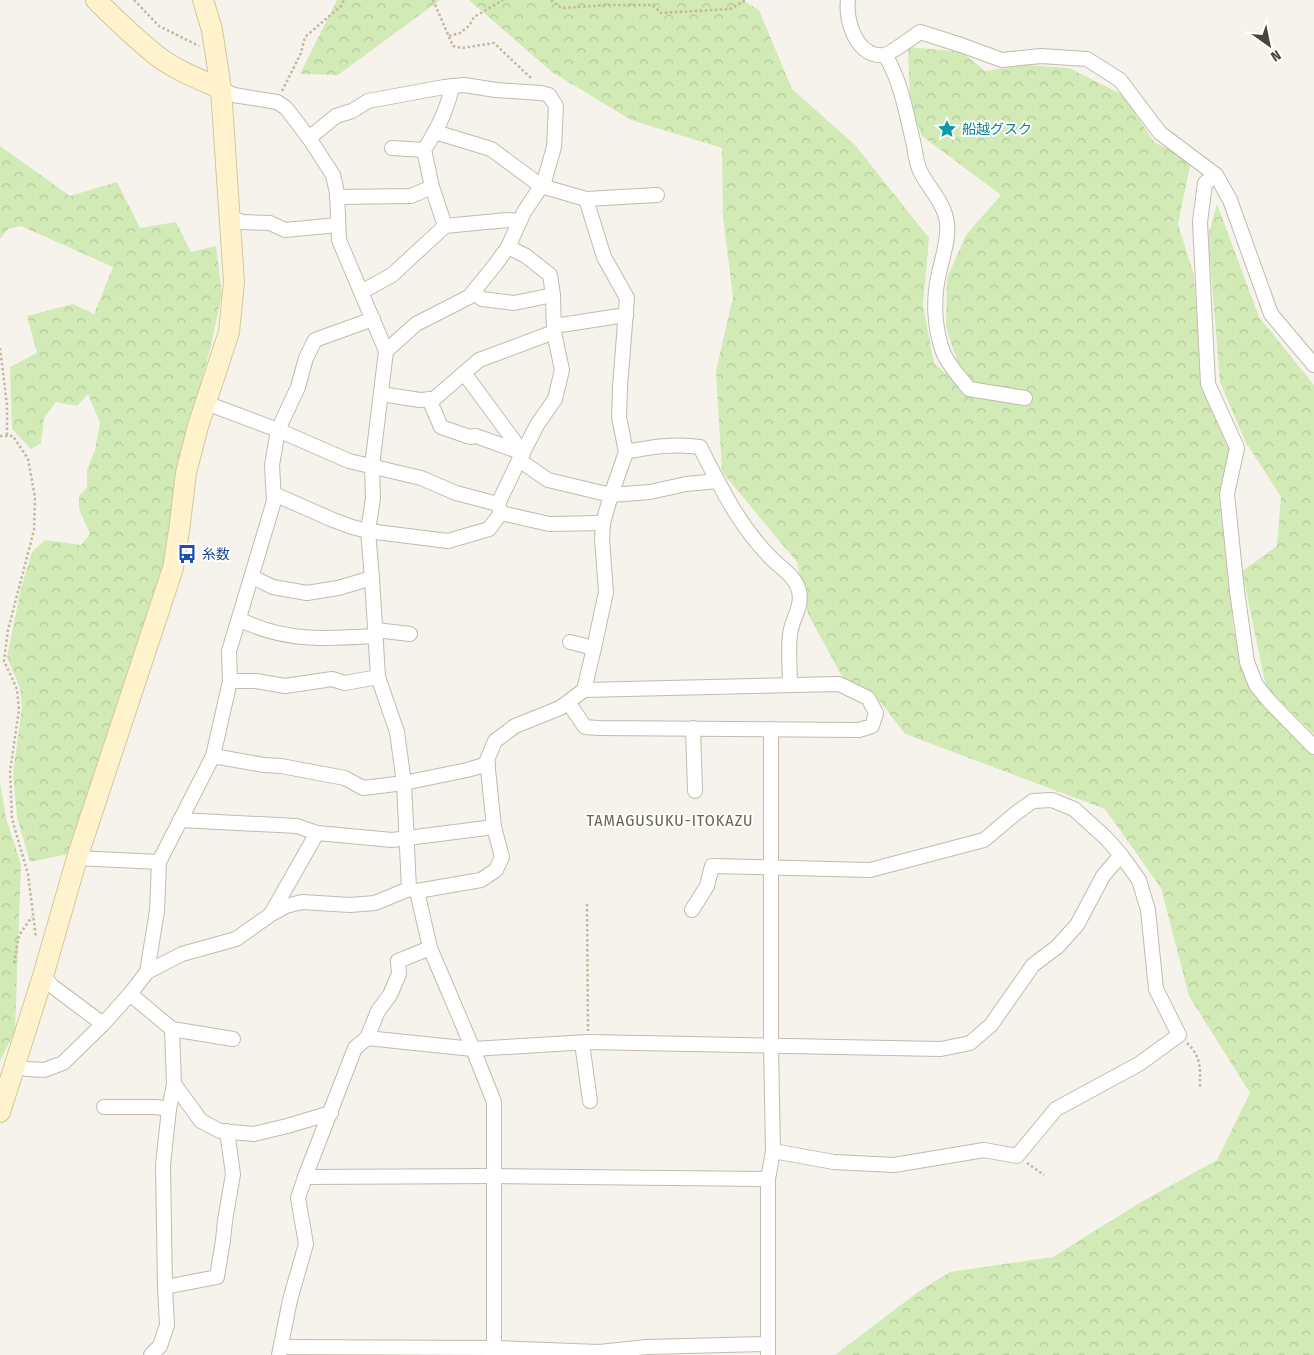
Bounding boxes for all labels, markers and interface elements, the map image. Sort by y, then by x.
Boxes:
north arrow [1244,20,1294,70]
text: N [1268,46,1284,65]
place icon: 船越グスク [936,118,958,140]
place label: 船越グスク [962,121,1032,138]
bus stop icon: 糸数 [176,543,198,565]
place label: 糸数 [202,546,230,563]
district label: TAMAGUSUKU-ITOKAZU [587,811,753,830]

